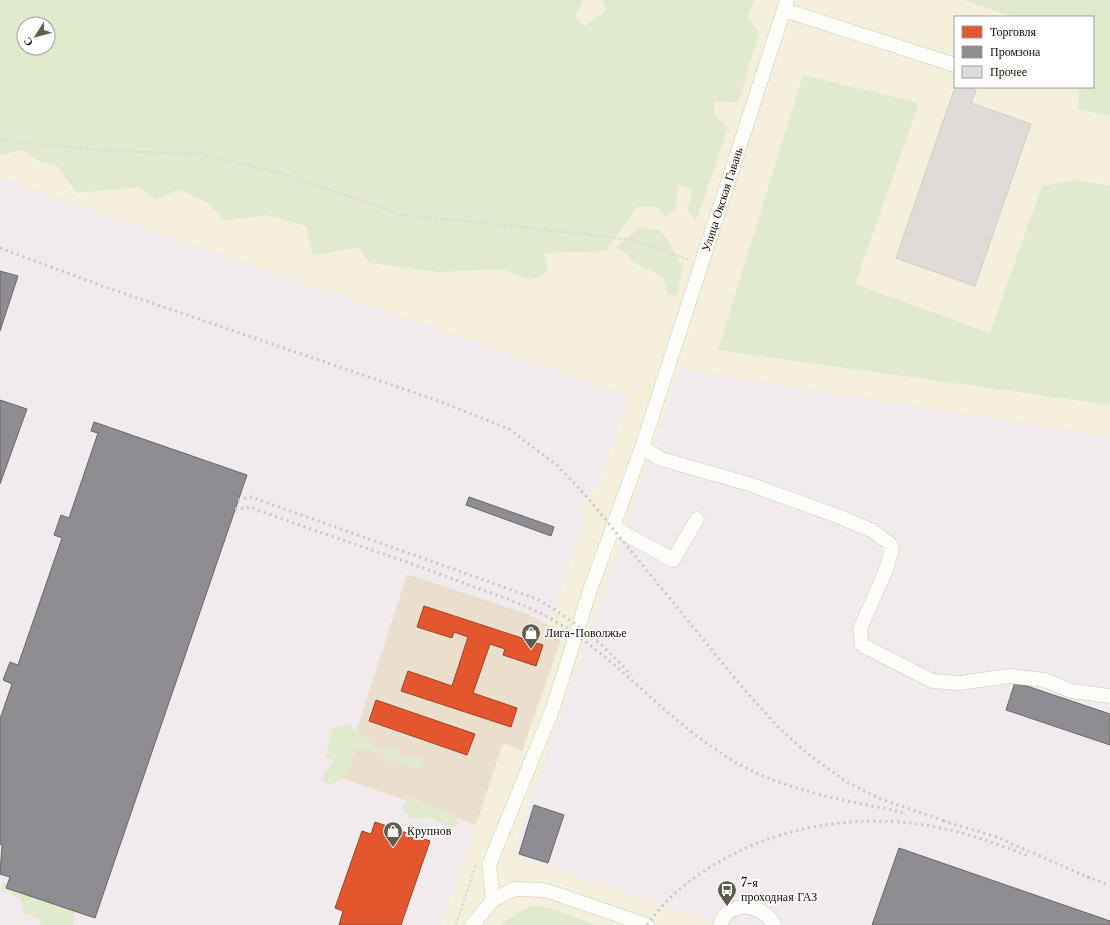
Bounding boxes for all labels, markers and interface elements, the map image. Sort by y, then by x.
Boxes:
north arrow [16,16,56,56]
legend [954,16,1094,88]
text: Торговля [990,24,1037,39]
text: С [20,35,36,49]
text: Промзона [990,44,1041,59]
text: Прочее [990,64,1027,79]
street label: Улица Окская Гавань [698,145,746,253]
shop icon: Лига-Поволжье [520,622,542,650]
place label: Лига-Поволжье [545,625,627,640]
shop icon: Крупнов [382,820,404,848]
place label: Крупнов [407,823,452,838]
place label: 7-я проходная ГАЗ [741,875,817,904]
bus stop icon: 7-я проходная ГАЗ [716,879,738,907]

